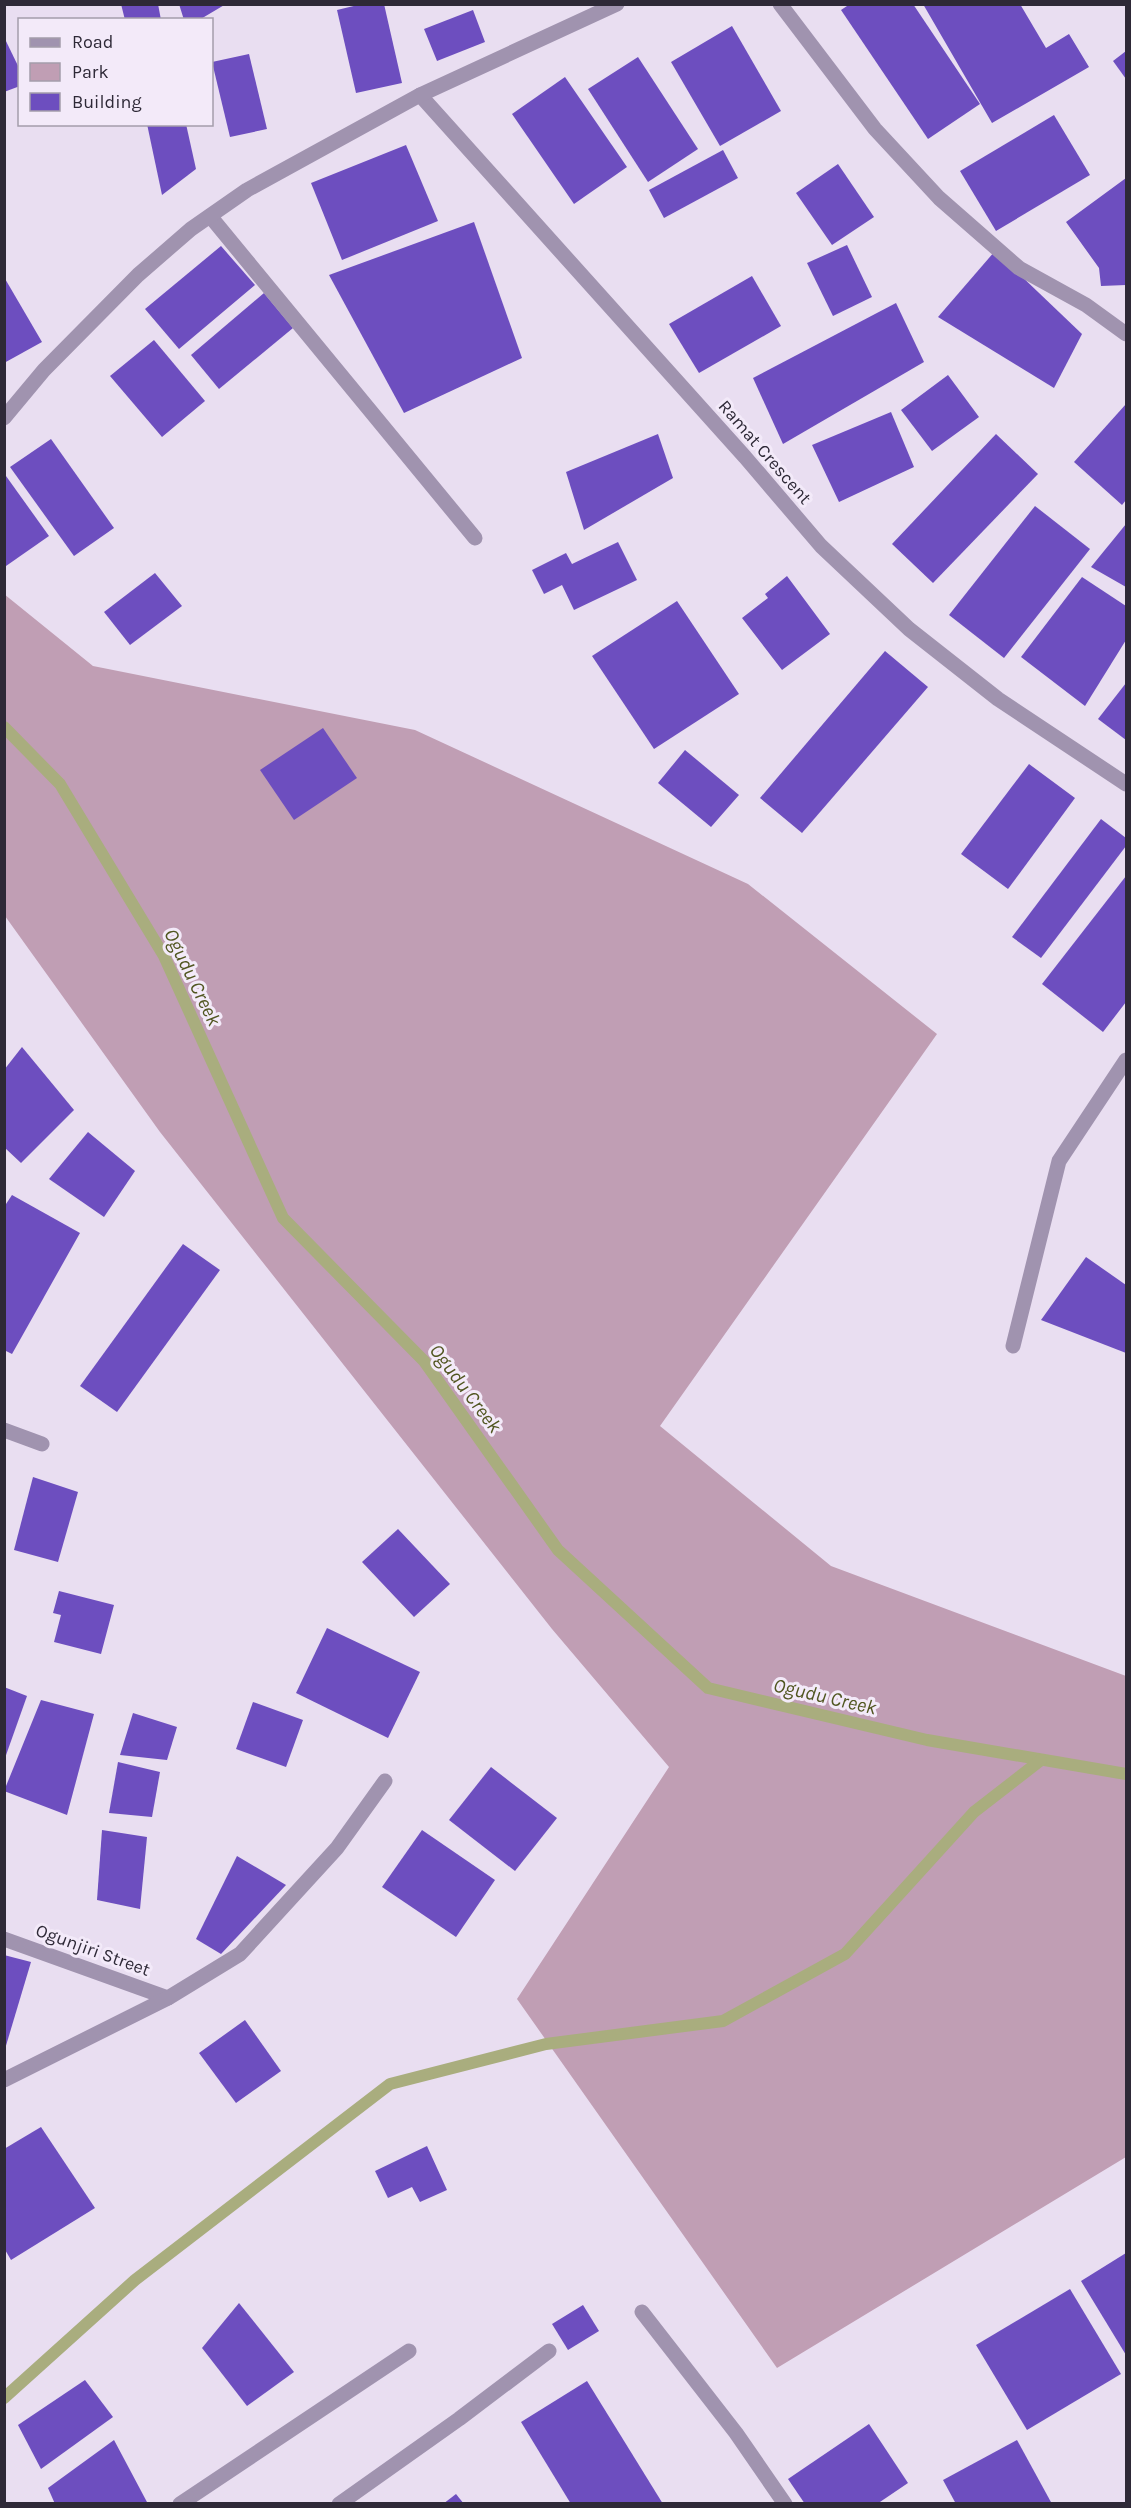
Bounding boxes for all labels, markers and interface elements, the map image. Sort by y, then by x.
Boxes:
legend [18,18,213,126]
text: Road [72,31,113,53]
text: Park [72,61,109,83]
text: Building [72,91,142,113]
street label: Ramat Crescent [714,395,816,509]
water label: Ogudu Creek [159,925,226,1030]
water label: Ogudu Creek [425,1339,507,1438]
water label: Ogudu Creek [771,1673,880,1720]
street label: Ogunjiri Street [33,1919,153,1981]

